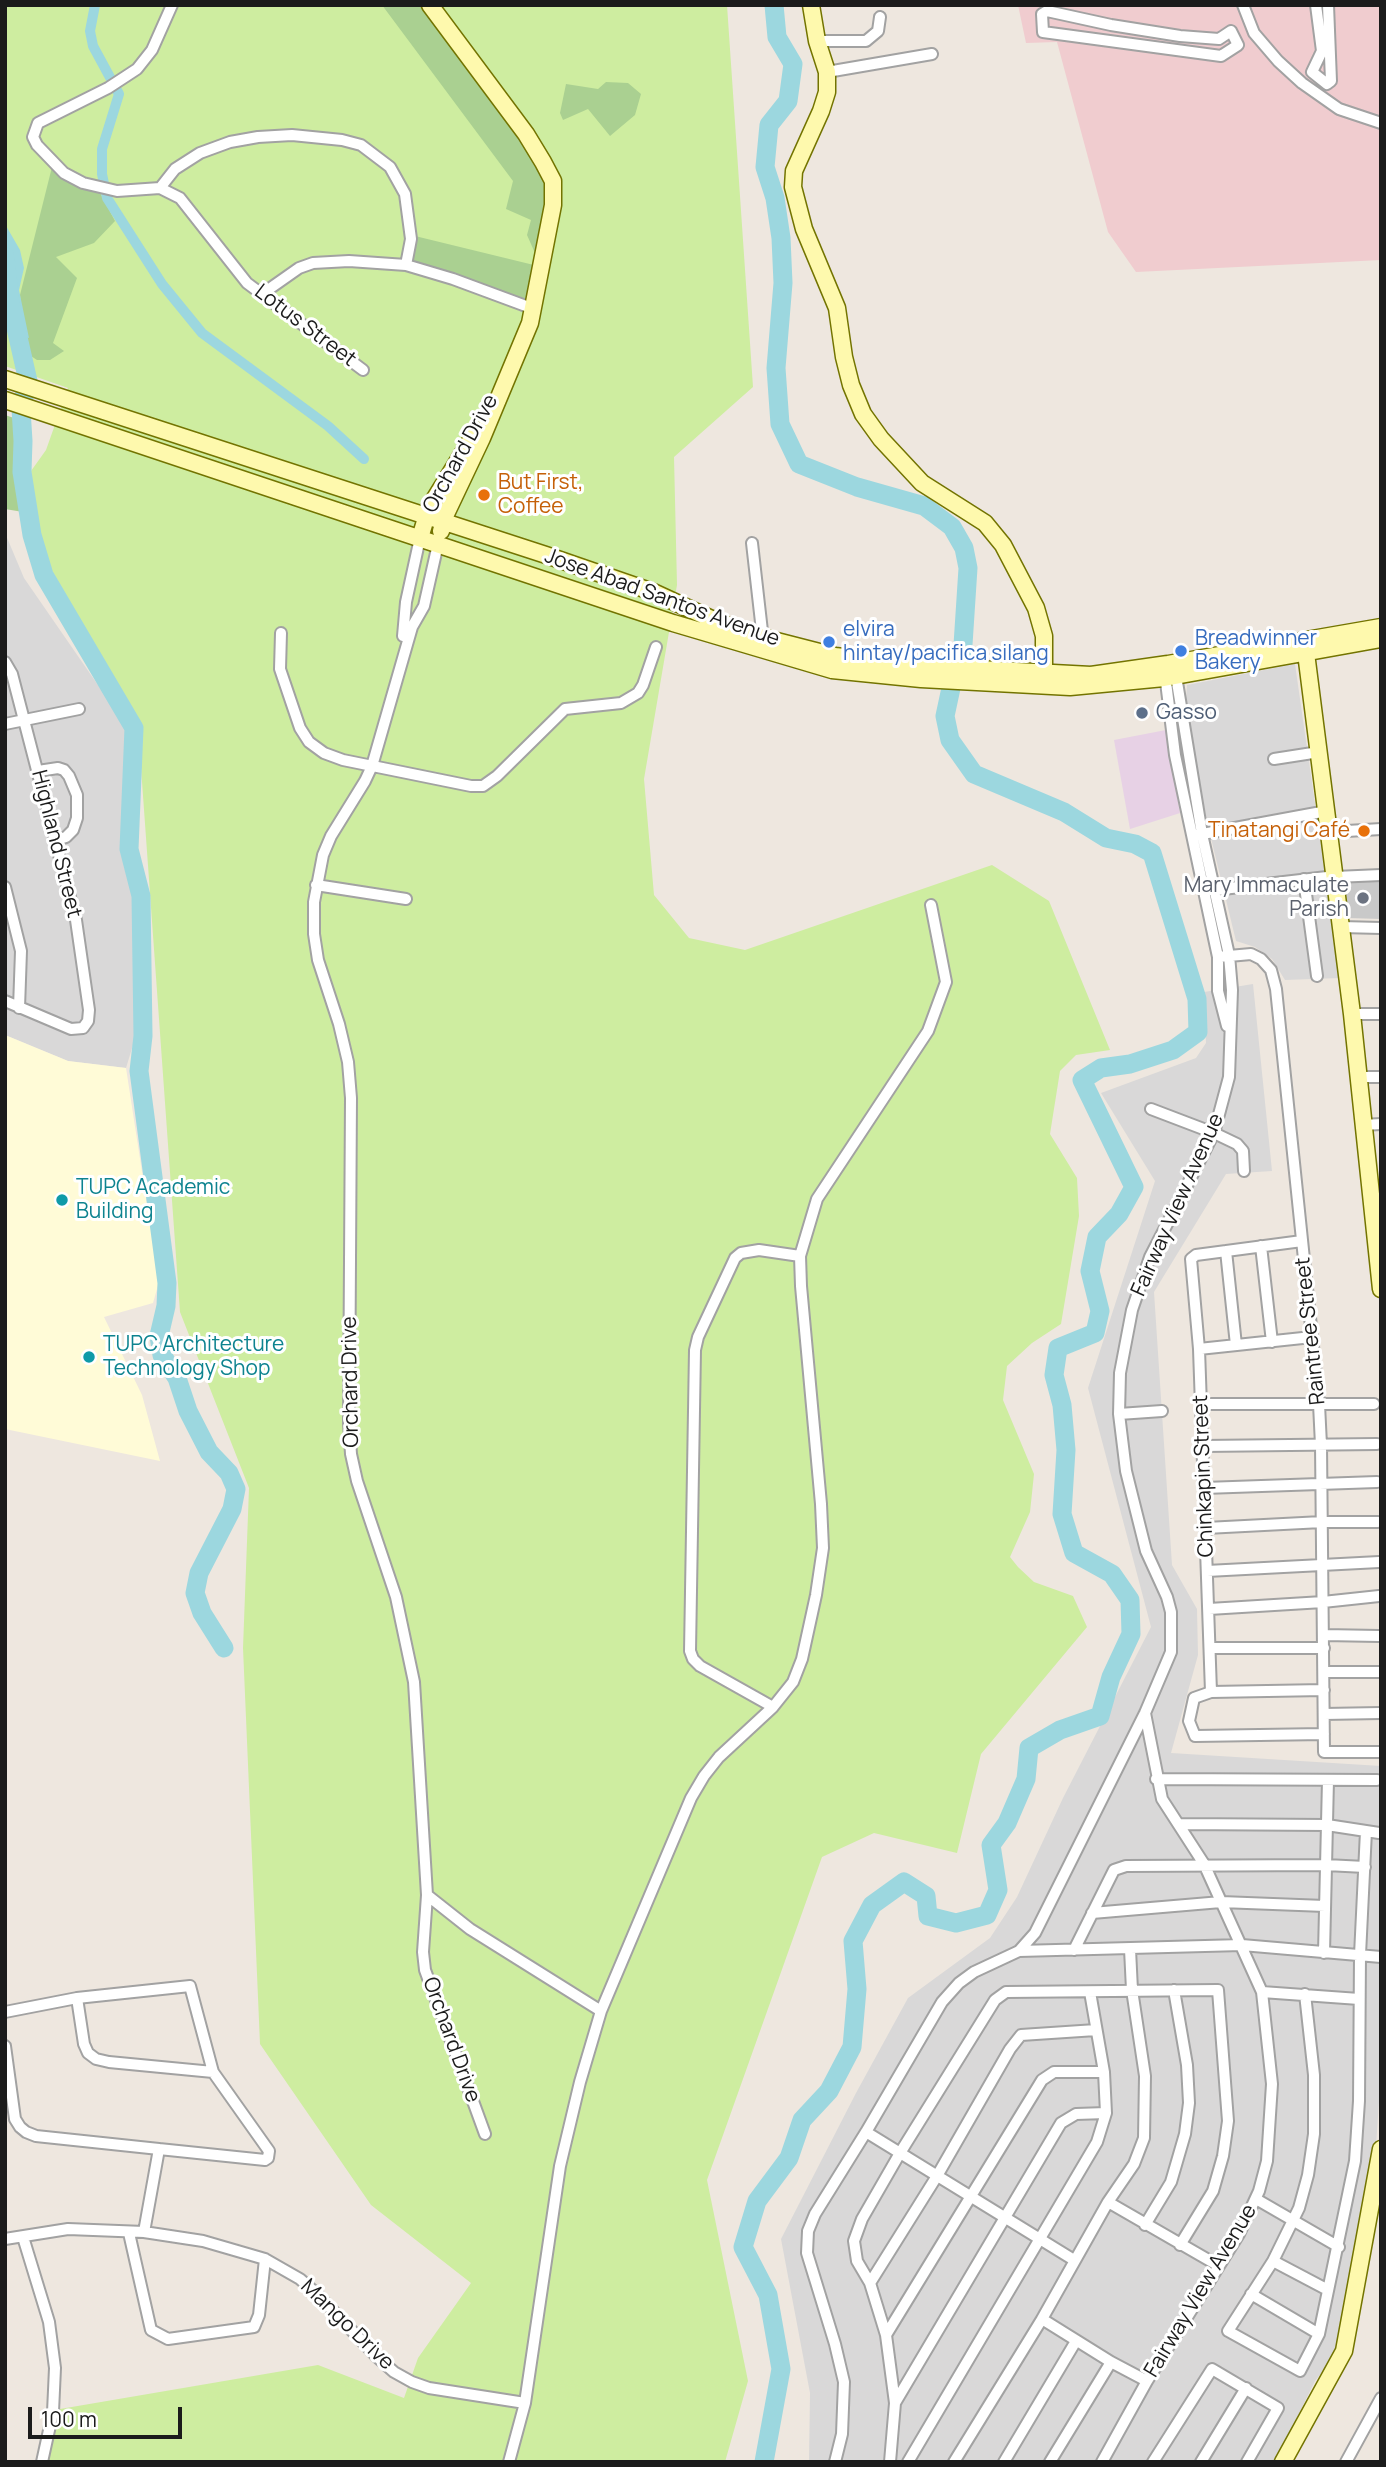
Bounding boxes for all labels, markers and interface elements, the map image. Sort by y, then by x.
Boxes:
street label: Lotus Street [249,280,361,372]
street label: Orchard Drive [418,390,504,518]
place label: But First, Coffee [498,470,584,520]
marker: But First, Coffee [476,487,492,503]
street label: Jose Abad Santos Avenue [541,544,783,652]
place label: elvira hintay/pacifica silang [843,617,1049,667]
place label: Breadwinner Bakery [1195,626,1317,676]
marker: elvira hintay/pacifica silang [821,634,837,650]
marker: Breadwinner Bakery [1173,643,1189,659]
place label: Gasso [1156,700,1217,726]
marker: Gasso [1134,705,1150,721]
street label: Highland Street [25,767,87,921]
place label: Tinatangi Café [1208,818,1350,844]
marker: Tinatangi Café [1356,823,1372,839]
place label: Mary Immaculate Parish [1184,873,1349,923]
marker: Mary Immaculate Parish [1355,890,1371,906]
street label: Fairway View Avenue [1126,1110,1230,1300]
place label: TUPC Academic Building [76,1175,230,1225]
marker: TUPC Academic Building [54,1192,70,1208]
street label: Raintree Street [1291,1256,1331,1406]
street label: Orchard Drive [337,1316,365,1448]
place label: TUPC Architecture Technology Shop [103,1332,284,1382]
marker: TUPC Architecture Technology Shop [81,1349,97,1365]
street label: Chinkapin Street [1189,1394,1219,1558]
street label: Orchard Drive [417,1974,485,2106]
street label: Fairway View Avenue [1139,2200,1263,2382]
street label: Mango Drive [295,2274,399,2376]
scale bar [32,2394,186,2438]
text: 100 m [41,2405,97,2433]

